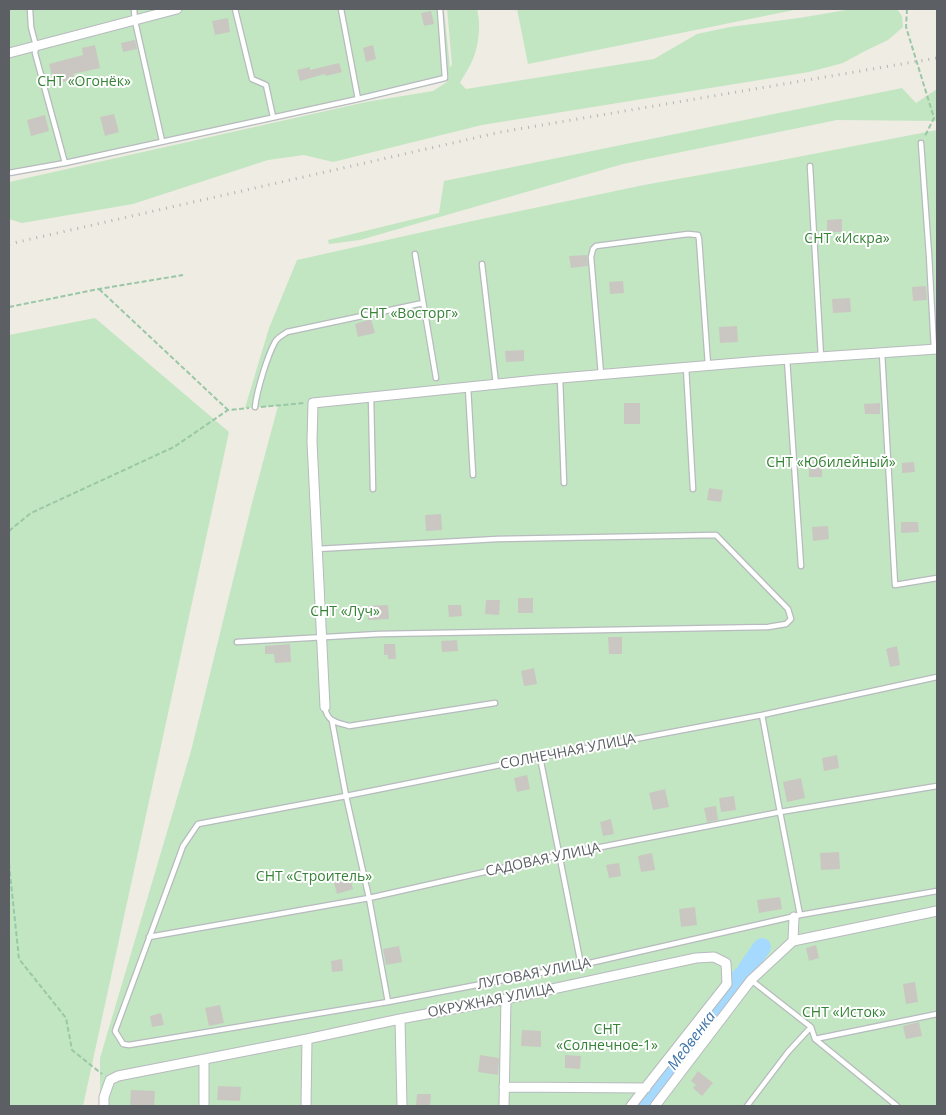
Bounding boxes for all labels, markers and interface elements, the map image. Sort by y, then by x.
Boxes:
park label: СНТ «Огонёк» [37,74,131,90]
park label: СНТ «Искра» [804,231,890,247]
park label: СНТ «Восторг» [360,306,458,322]
park label: СНТ «Юбилейный» [766,455,896,471]
park label: СНТ «Луч» [310,604,380,620]
street label: СОЛНЕЧНАЯ УЛИЦА [499,731,637,773]
street label: САДОВАЯ УЛИЦА [484,840,602,880]
park label: СНТ «Строитель» [256,869,372,885]
street label: ЛУГОВАЯ УЛИЦА [476,955,592,993]
street label: ОКРУЖНАЯ УЛИЦА [426,981,556,1021]
park label: СНТ «Исток» [802,1005,886,1021]
water label: Медвенка [664,1008,720,1074]
park label: СНТ «Солнечное-1» [556,1022,658,1054]

